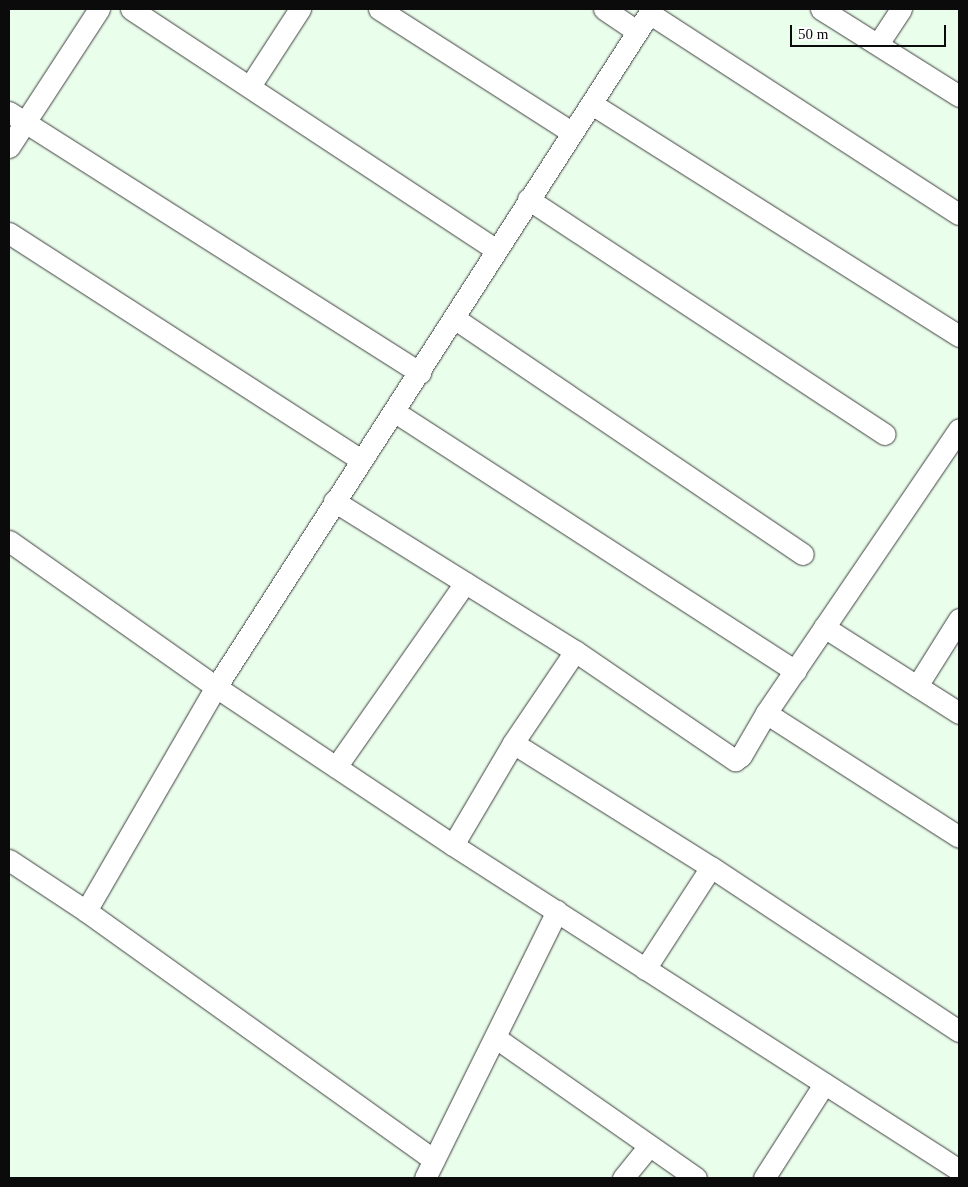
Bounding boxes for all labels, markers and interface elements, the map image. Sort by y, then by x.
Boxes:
scale bar [793,15,949,47]
text: 50 m [798,26,828,42]

